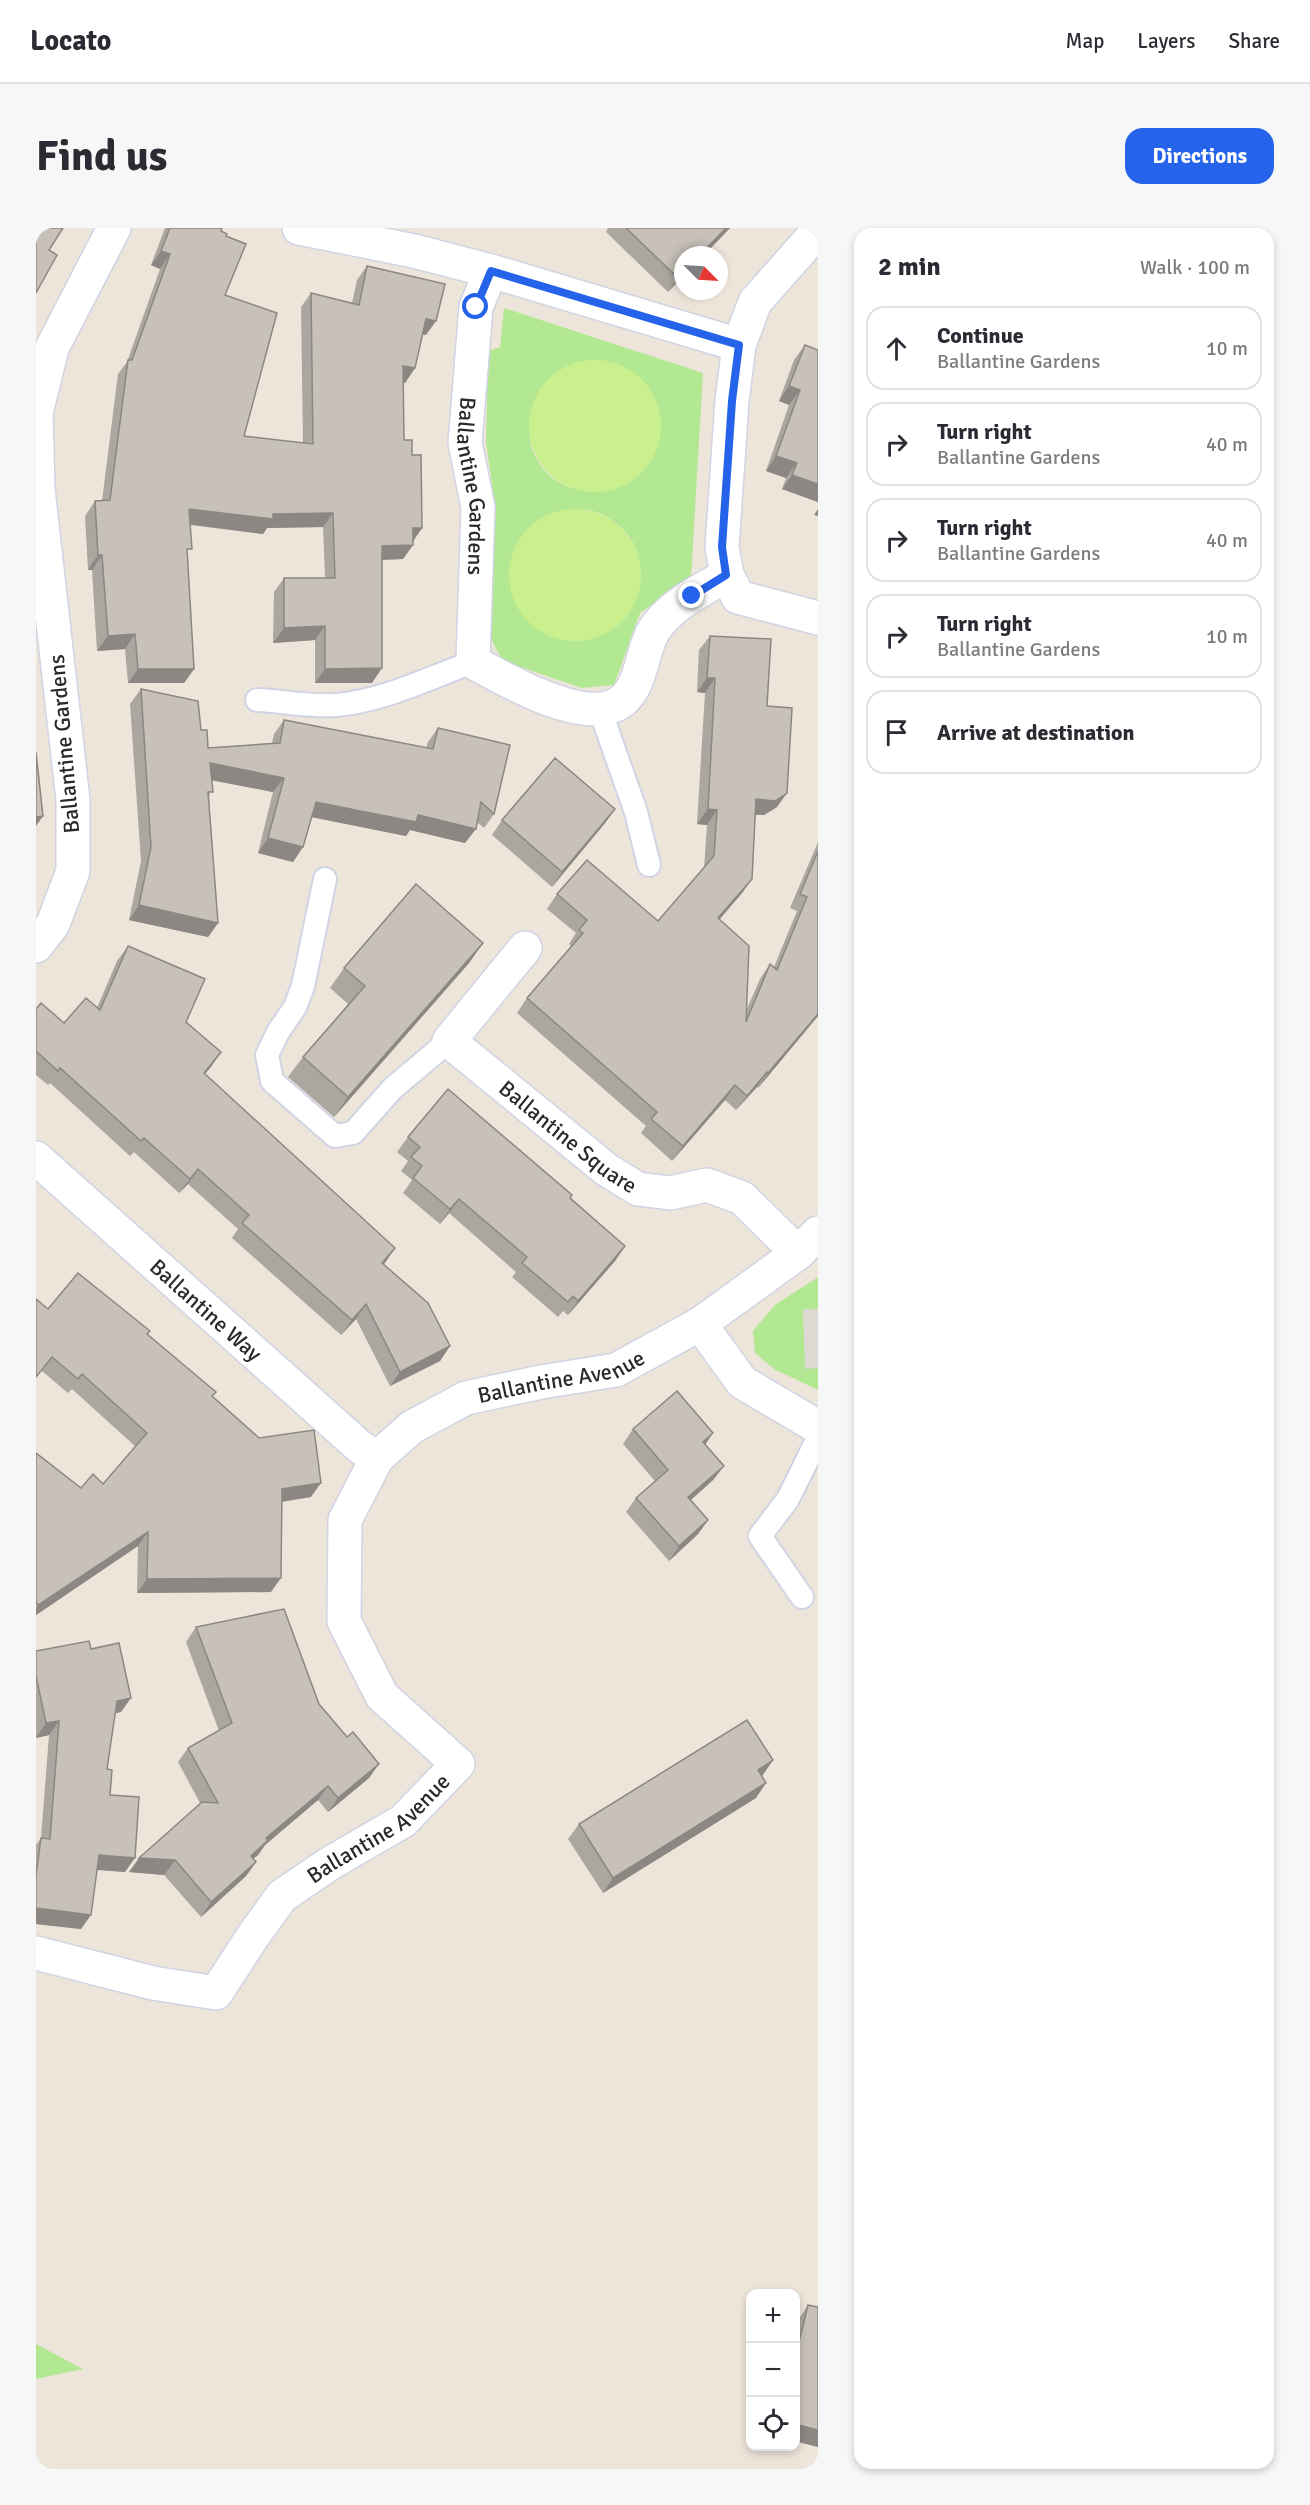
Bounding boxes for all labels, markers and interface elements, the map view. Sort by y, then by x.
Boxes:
text: Locato [30,24,111,58]
text: Map [1066,28,1104,54]
text: Layers [1137,28,1195,54]
text: Share [1228,28,1280,54]
button: Directions [1125,128,1274,184]
text: Find us [36,131,167,182]
north arrow [674,246,728,300]
text: 2 min [878,251,941,283]
text: Walk · 100 m [1140,255,1250,280]
route start [462,293,488,319]
text: Continue [937,322,1024,349]
icon: ahead [880,332,913,365]
text: 10 m [1206,336,1248,361]
text: Ballantine Gardens [937,349,1100,374]
street label: Ballantine Gardens [451,396,492,575]
text: Turn right [937,418,1032,445]
icon: right [880,428,913,461]
text: 40 m [1206,432,1248,457]
text: Ballantine Gardens [937,445,1100,470]
text: Turn right [937,514,1032,541]
icon: right [880,524,913,557]
text: 40 m [1206,528,1248,553]
text: Ballantine Gardens [937,541,1100,566]
route end [678,582,704,608]
text: Turn right [937,610,1032,637]
icon: right [880,620,913,653]
text: 10 m [1206,624,1248,649]
text: Ballantine Gardens [937,637,1100,662]
street label: Ballantine Gardens [43,653,85,835]
icon: arrive [880,716,913,749]
text: Arrive at destination [937,719,1134,746]
street label: Ballantine Square [494,1074,642,1199]
street label: Ballantine Way [144,1253,268,1367]
street label: Ballantine Avenue [475,1344,649,1409]
street label: Ballantine Avenue [301,1768,455,1889]
map controls [746,2289,800,2451]
button: + [746,2289,800,2343]
button: − [746,2343,800,2397]
button: locate [746,2397,800,2451]

